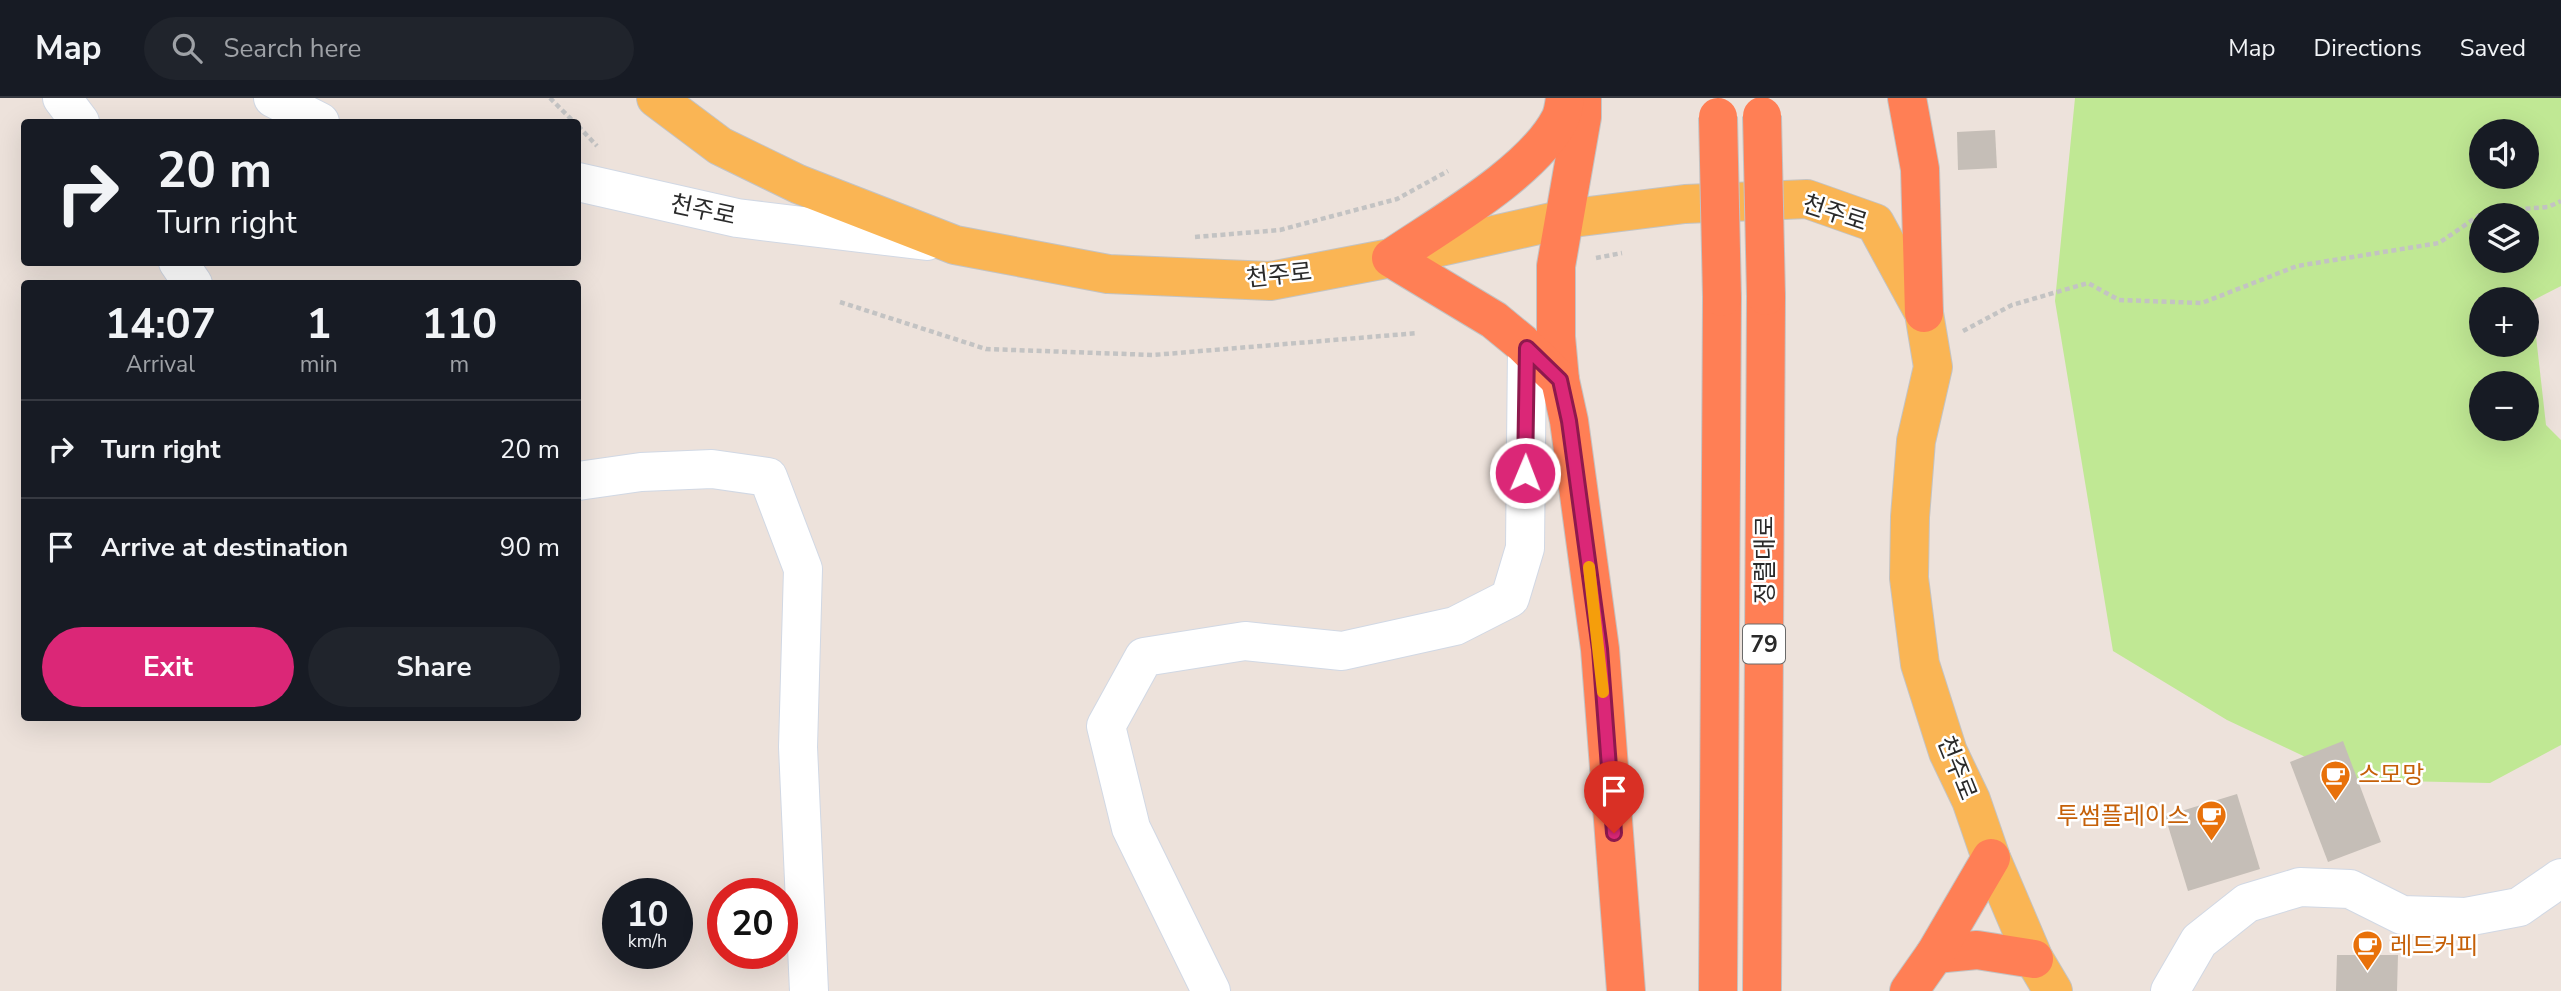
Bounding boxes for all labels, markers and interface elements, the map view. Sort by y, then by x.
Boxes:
search box [144,17,634,80]
text: Map [35,26,102,71]
icon: search [168,29,206,67]
text: Search here [224,31,361,66]
text: Map [2228,32,2275,64]
text: Directions [2313,32,2422,64]
text: Saved [2460,32,2526,64]
map controls [2469,119,2539,441]
button: sound [2469,119,2539,189]
text: 20 m [157,137,272,204]
icon: right [42,147,133,238]
street label: 천주로 [667,187,739,233]
street label: 천주로 [1799,188,1871,238]
text: Turn right [157,201,297,244]
button: layers [2469,203,2539,273]
street label: 천주로 [1244,256,1314,294]
button: + [2469,287,2539,357]
text: 14:07 [105,296,216,353]
text: 1 [306,296,331,353]
text: 110 [422,296,497,353]
text: Arrival [126,349,195,380]
text: min [300,349,338,380]
text: m [450,349,469,380]
button: − [2469,371,2539,441]
icon: right [42,430,80,468]
text: Turn right [101,432,220,467]
text: 20 m [500,432,560,467]
position arrow [1488,436,1562,510]
street label: 정렬대로 [1749,516,1781,604]
icon: arrive [42,528,80,566]
text: Arrive at destination [101,530,348,565]
text: 90 m [500,530,560,565]
road number: 79 [1743,624,1785,664]
button: Exit [42,627,294,707]
button: Share [308,627,560,707]
street label: 천주로 [1930,731,1984,805]
cafe icon: 스모망 [2318,758,2352,802]
place label: 스모망 [2358,759,2424,791]
pin [1584,761,1644,833]
icon: arrive [1595,772,1633,810]
cafe icon: 투썸플레이스 [2195,799,2229,843]
place label: 투썸플레이스 [2057,800,2189,832]
speed limit sign: 20 [707,878,798,969]
text: 10 [626,891,669,938]
text: km/h [628,929,667,953]
cafe icon: 레드커피 [2350,929,2384,973]
place label: 레드커피 [2390,930,2478,962]

